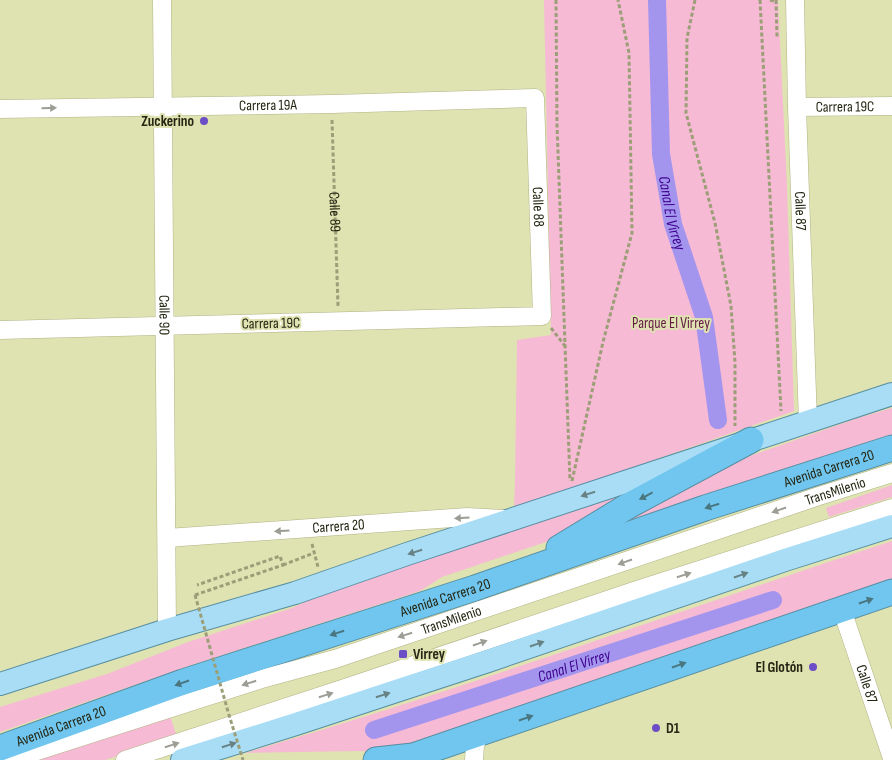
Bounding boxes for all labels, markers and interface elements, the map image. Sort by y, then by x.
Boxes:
street label: Carrera 19A [239,96,298,115]
street label: Carrera 19C [816,97,874,117]
one-way arrow [41,104,57,112]
place label: Zuckerino [141,112,194,131]
marker: Zuckerino [198,115,210,127]
water label: Canal El Virrey [654,175,689,254]
street label: Calle 88 [528,187,548,227]
street label: Calle 87 [790,191,810,231]
street label: Calle 89 [324,192,345,232]
street label: Calle 90 [154,295,174,335]
street label: Carrera 19C [242,313,300,334]
park label: Parque El Virrey [632,314,710,333]
street label: Avenida Carrera 20 [781,445,877,492]
street label: TransMilenio [802,473,868,510]
one-way arrow [580,490,595,498]
one-way arrow [638,492,653,500]
one-way arrow [705,502,720,510]
one-way arrow [771,506,786,514]
one-way arrow [454,514,470,522]
street label: Carrera 20 [312,515,365,538]
one-way arrow [274,527,290,535]
one-way arrow [407,549,422,556]
one-way arrow [617,558,632,566]
one-way arrow [677,571,692,579]
one-way arrow [734,571,749,579]
street label: Avenida Carrera 20 [397,574,493,622]
one-way arrow [859,597,874,605]
street label: TransMilenio [419,601,484,639]
one-way arrow [329,629,344,637]
one-way arrow [397,632,412,640]
one-way arrow [473,639,488,647]
one-way arrow [530,640,545,648]
place label: Virrey [413,645,446,664]
water label: Canal El Virrey [535,645,614,687]
marker: Virrey [397,648,409,660]
place label: El Glotón [756,658,803,677]
one-way arrow [672,661,687,669]
marker: El Glotón [807,661,819,673]
street label: Calle 87 [851,662,882,706]
one-way arrow [174,679,189,687]
one-way arrow [242,680,257,688]
one-way arrow [319,690,334,698]
one-way arrow [376,691,391,699]
street label: Avenida Carrera 20 [13,702,109,752]
one-way arrow [518,714,533,721]
place label: D1 [666,719,680,738]
marker: D1 [650,722,662,734]
one-way arrow [164,741,179,748]
one-way arrow [221,741,236,749]

